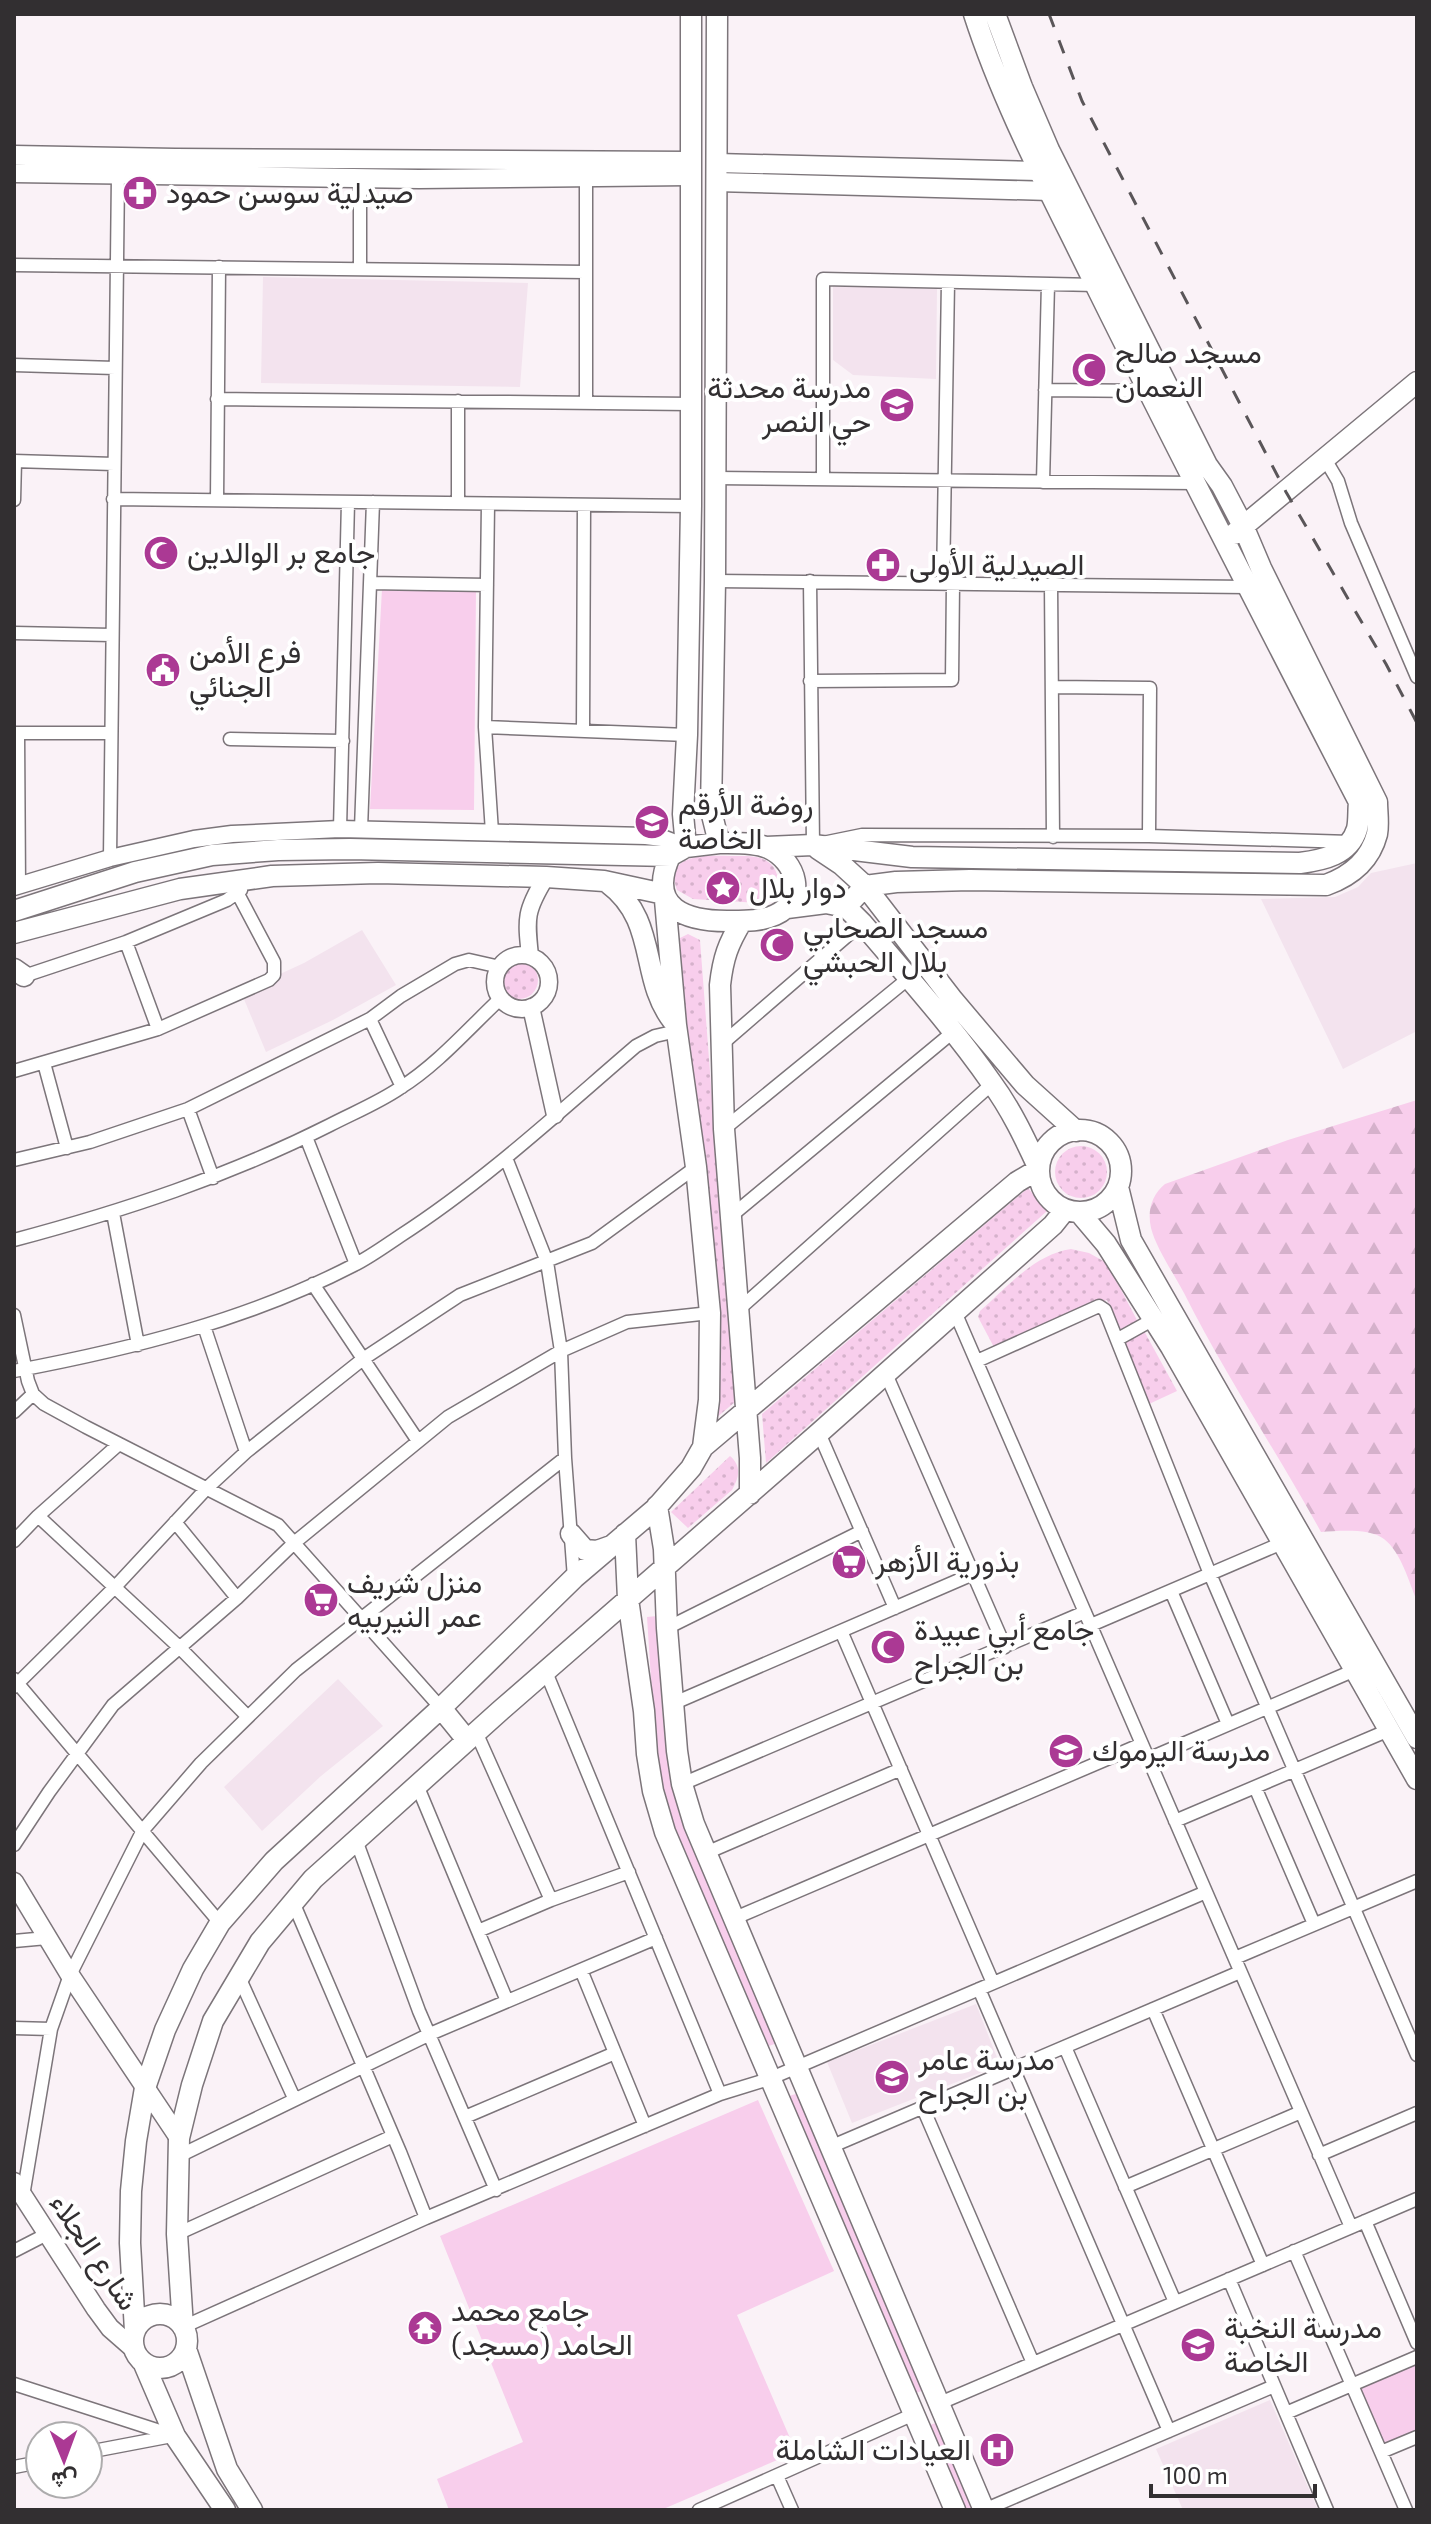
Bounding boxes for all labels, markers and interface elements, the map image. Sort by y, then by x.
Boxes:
place label: صيدلية سوسن حمود [166,173,414,211]
pharmacy icon: صيدلية سوسن حمود [121,174,159,212]
place label: مسجد صالح النعمان [1115,333,1262,403]
mosque icon: مسجد صالح النعمان [1070,351,1108,389]
place label: مدرسة محدثة حي النصر [707,368,871,446]
school or university icon: مدرسة محدثة حي النصر [878,386,916,424]
place label: جامع بر الوالدين [187,533,375,573]
mosque icon: جامع بر الوالدين [142,534,180,572]
place label: الصيدلية الأولى [909,545,1084,583]
pharmacy icon: الصيدلية الأولى [864,546,902,584]
place label: فرع الأمن الجنائي [189,633,301,711]
public building icon: فرع الأمن الجنائي [144,651,182,689]
place label: روضة الأرقم الخاصة [678,785,813,855]
school or university icon: روضة الأرقم الخاصة [633,803,671,841]
place label: دوار بلال [749,868,847,906]
place icon: دوار بلال [704,869,742,907]
place label: مسجد الصحابي بلال الحبشي [803,908,988,986]
mosque icon: مسجد الصحابي بلال الحبشي [758,926,796,964]
place label: بذورية الأزهر [874,1542,1019,1580]
supermarket icon: بذورية الأزهر [830,1543,868,1581]
place label: منزل شريف عمر النيربيه [347,1563,482,1635]
supermarket icon: منزل شريف عمر النيربيه [302,1581,340,1619]
place label: جامع أبي عبيدة بن الجراح [914,1610,1094,1684]
mosque icon: جامع أبي عبيدة بن الجراح [869,1628,907,1666]
place label: مدرسة اليرموك [1092,1731,1270,1769]
school or university icon: مدرسة اليرموك [1047,1732,1085,1770]
place label: مدرسة عامر بن الجراح [917,2040,1055,2114]
school or university icon: مدرسة عامر بن الجراح [873,2058,911,2096]
street label: شارع الجلاء [40,2186,148,2318]
place label: جامع محمد الحامد (مسجد) [451,2291,633,2362]
place label: مدرسة النخبة الخاصة [1224,2308,1382,2378]
temple icon: جامع محمد الحامد (مسجد) [406,2309,444,2347]
school or university icon: مدرسة النخبة الخاصة [1179,2326,1217,2364]
north arrow [24,2420,104,2500]
place label: العيادات الشاملة [775,2430,971,2467]
hospital icon: العيادات الشاملة [978,2431,1016,2469]
scale bar [1151,2448,1315,2498]
text: 100 m [1163,2460,1228,2489]
text: ش [51,2466,78,2494]

